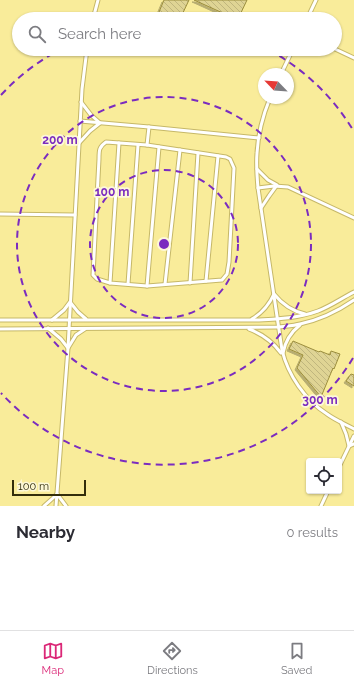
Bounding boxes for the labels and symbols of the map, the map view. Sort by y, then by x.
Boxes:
north arrow [258,68,294,104]
text: 200 m [42,133,78,147]
text: 100 m [95,185,129,199]
centre of rings [157,237,171,251]
text: 300 m [302,393,338,407]
scale bar [12,478,86,497]

